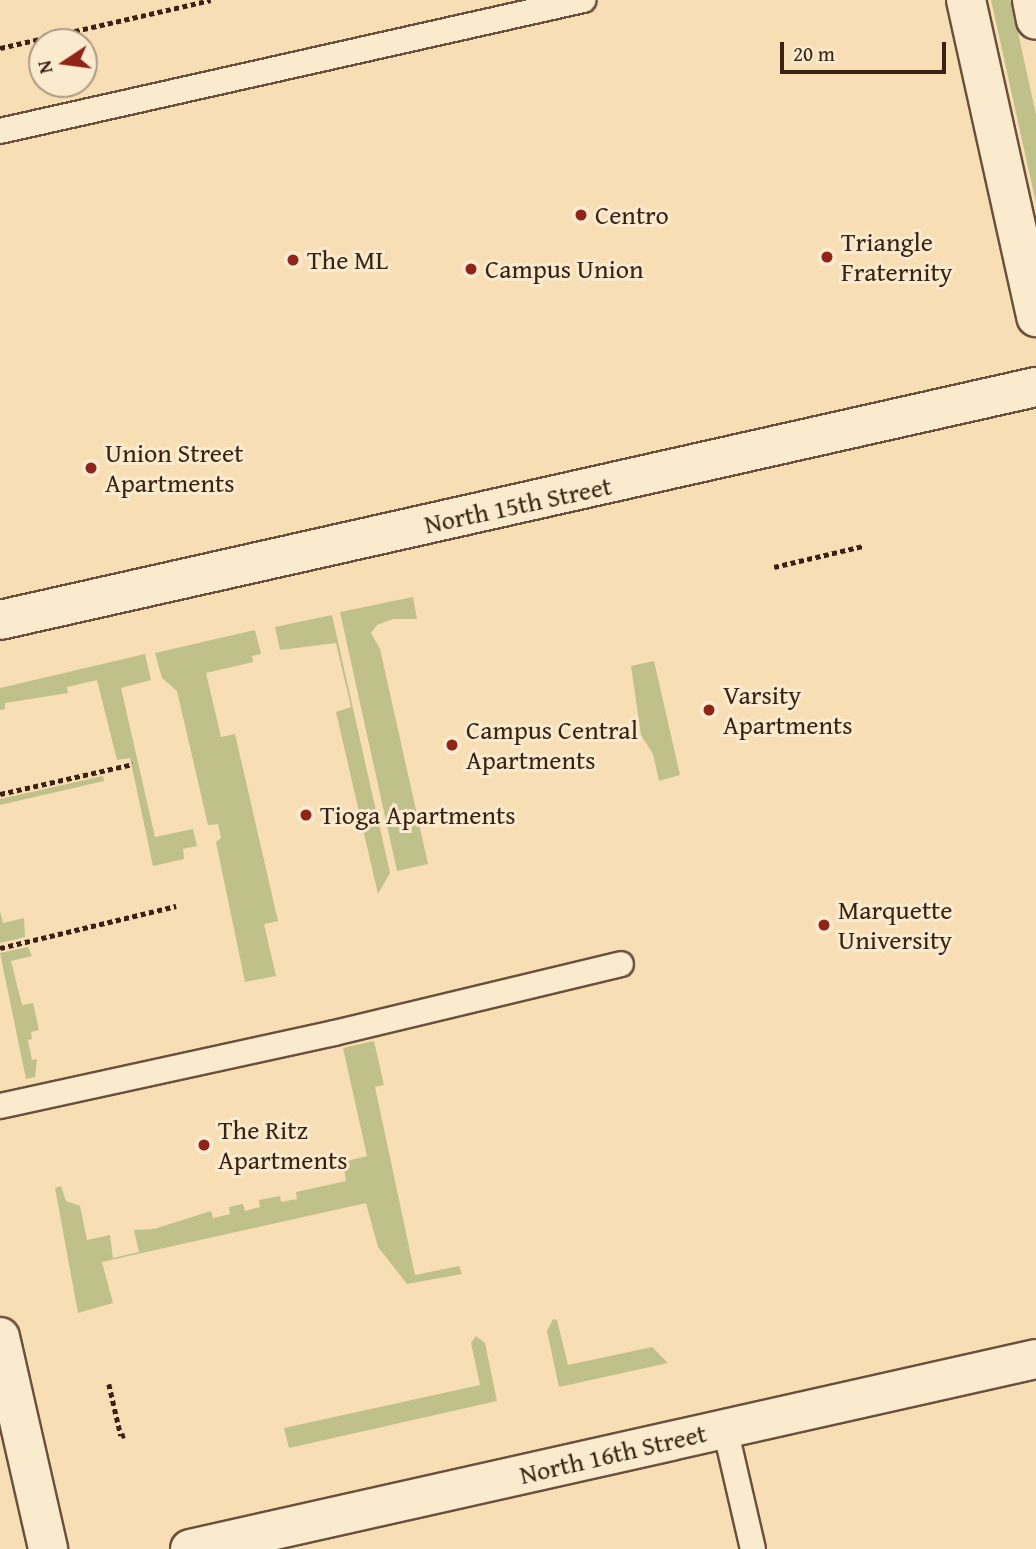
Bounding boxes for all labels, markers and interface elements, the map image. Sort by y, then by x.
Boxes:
north arrow [28,28,98,98]
scale bar [784,28,950,72]
text: 20 m [793,38,835,69]
text: N [29,58,60,77]
place label: Centro [595,199,669,231]
marker: Centro [573,207,589,223]
place label: Triangle Fraternity [841,226,953,288]
place label: The ML [307,244,388,276]
marker: Triangle Fraternity [819,249,835,265]
marker: The ML [285,252,301,268]
place label: Campus Union [485,253,644,285]
marker: Campus Union [463,261,479,277]
place label: Union Street Apartments [105,437,243,498]
marker: Union Street Apartments [83,460,99,476]
street label: North 15th Street [421,470,615,540]
place label: Varsity Apartments [723,679,853,740]
marker: Varsity Apartments [701,702,717,718]
place label: Campus Central Apartments [466,714,638,776]
marker: Campus Central Apartments [444,737,460,753]
place label: Tioga Apartments [320,799,516,831]
marker: Tioga Apartments [298,807,314,823]
place label: Marquette University [838,894,952,956]
marker: Marquette University [816,917,832,933]
place label: The Ritz Apartments [218,1114,348,1176]
marker: The Ritz Apartments [196,1137,212,1153]
street label: North 16th Street [517,1417,709,1491]

